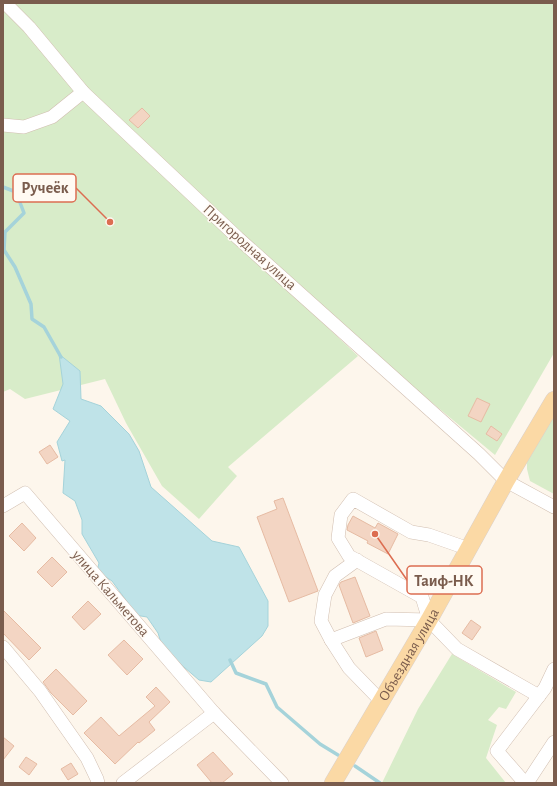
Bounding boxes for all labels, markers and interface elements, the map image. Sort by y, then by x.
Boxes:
callout: Ручеёк [13,174,76,202]
text: Ручеёк [21,180,69,197]
street label: Пригородная улица [200,202,299,293]
street label: улица Кальметова [69,547,152,639]
callout: Таиф-НК [407,566,482,594]
text: Таиф-НК [414,573,474,589]
street label: Объездная улица [376,606,442,704]

